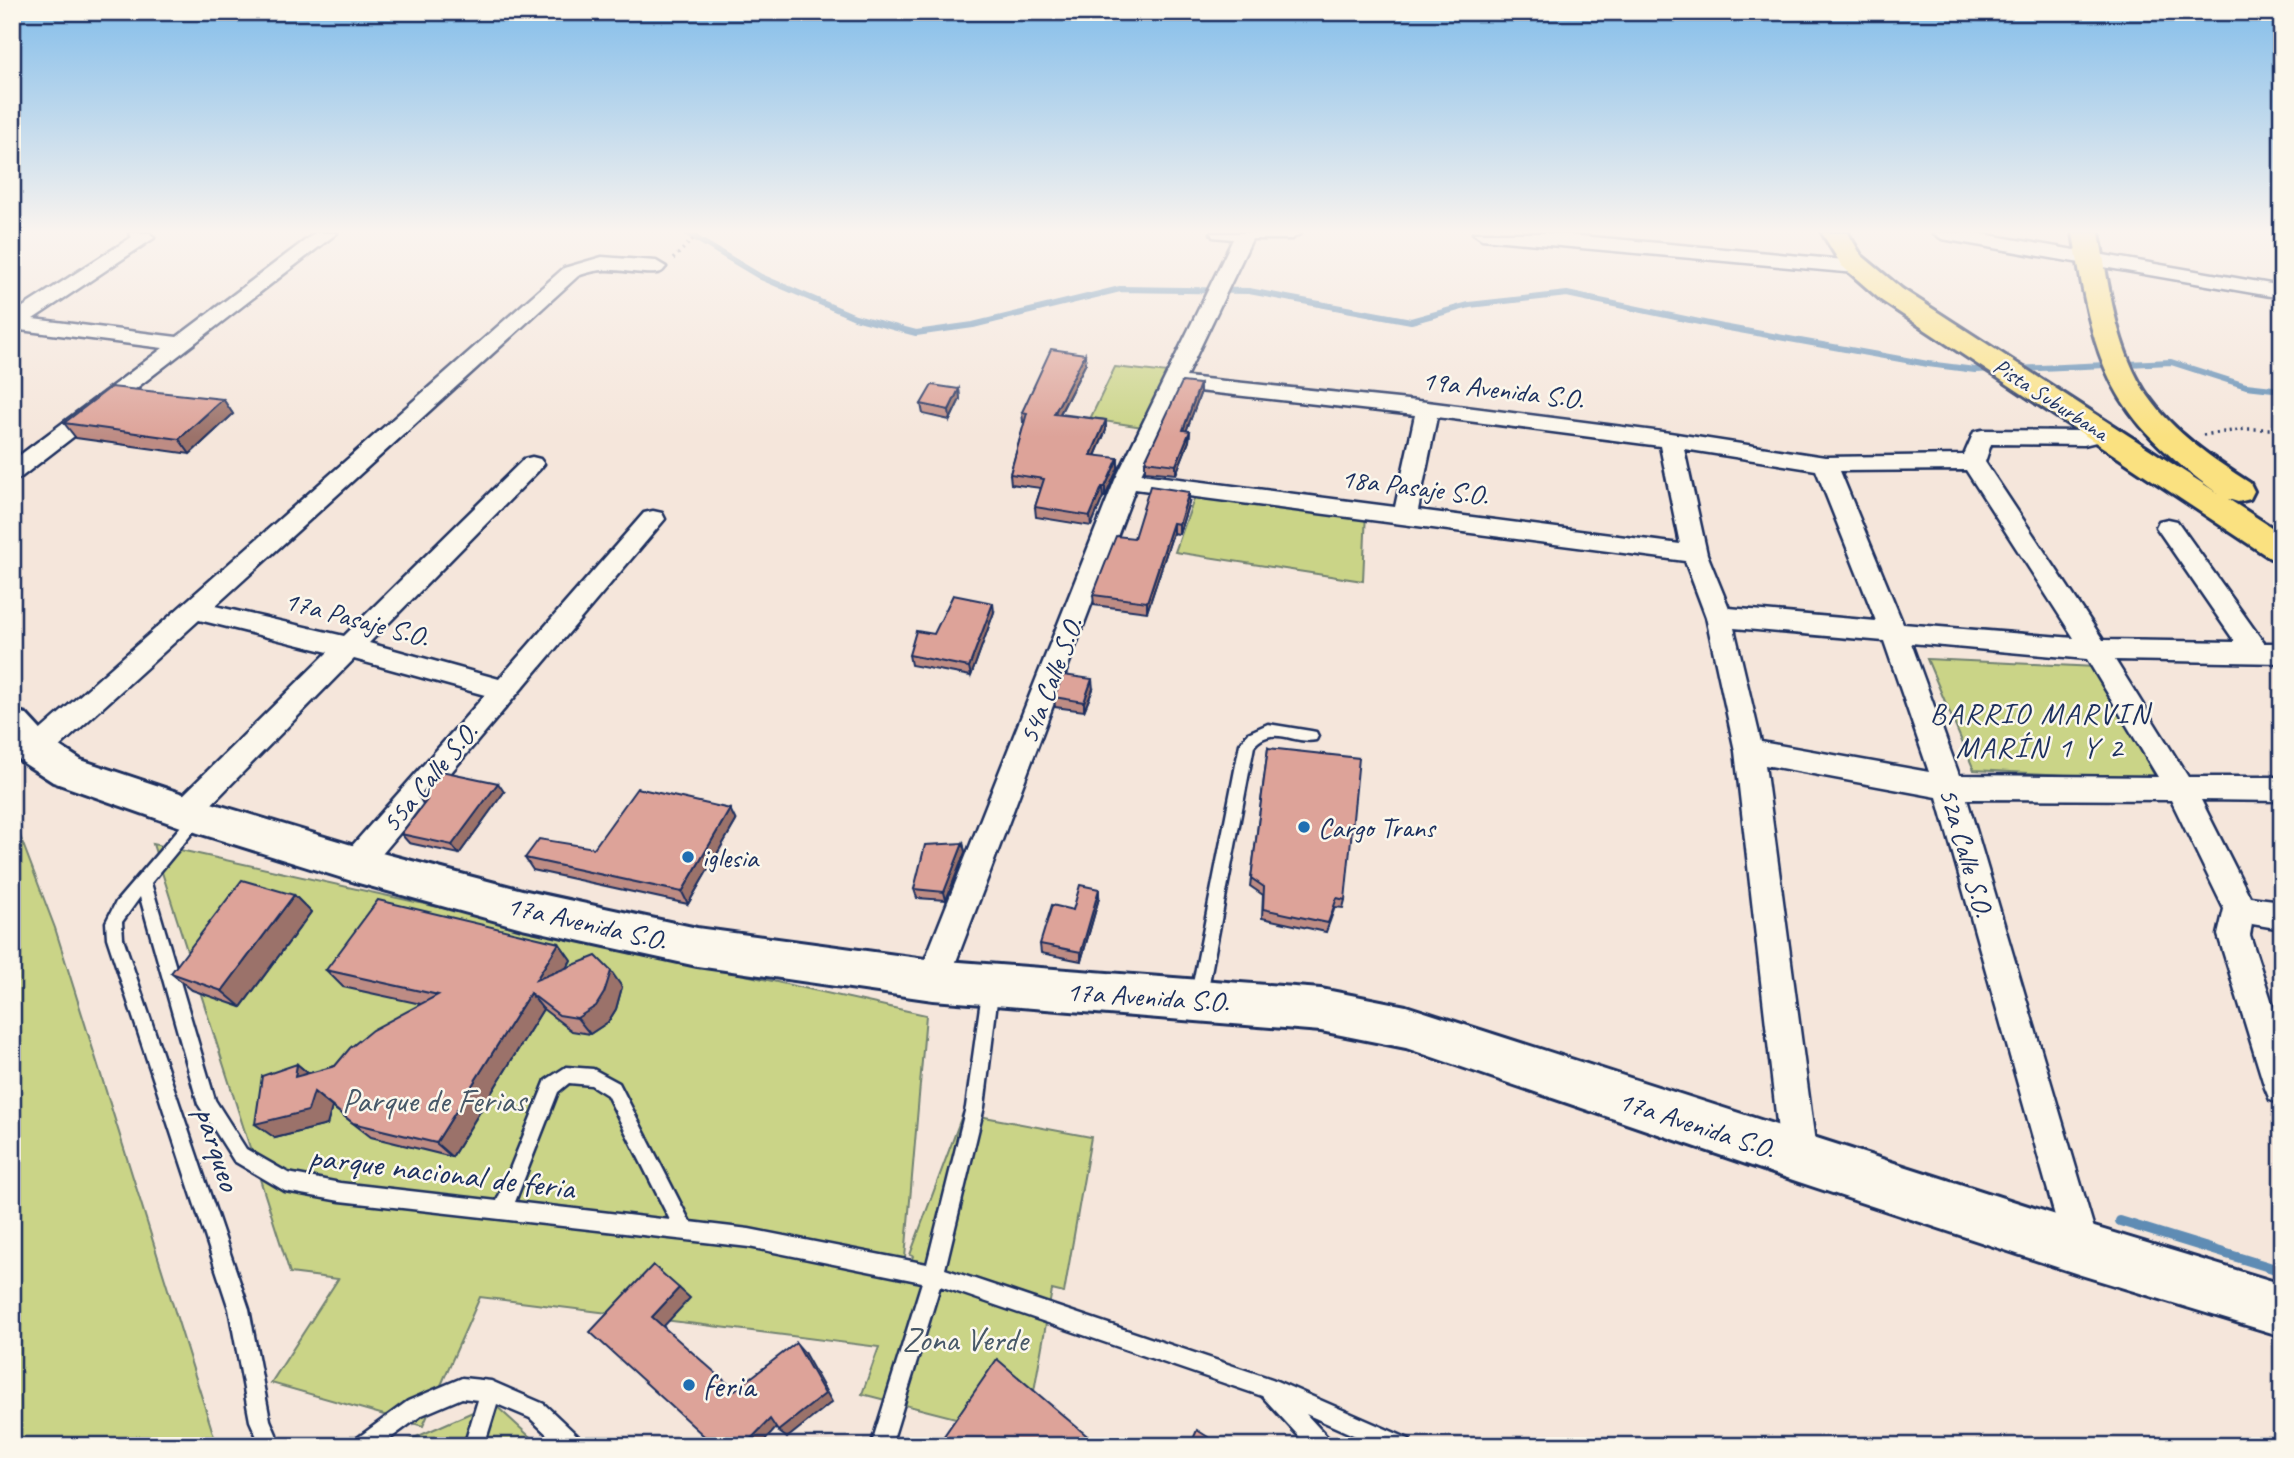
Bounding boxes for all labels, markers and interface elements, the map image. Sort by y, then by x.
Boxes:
street label: Pista Suburbana [1988,352,2116,449]
street label: 19a Avenida S.O. [1420,362,1586,417]
street label: 18a Pasaje S.O. [1339,460,1491,513]
street label: 17a Pasaje S.O. [281,582,433,655]
street label: 54a Calle S.O. [1010,612,1091,748]
district label: BARRIO MARVIN MARÍN 1 Y 2 [1930,694,2153,766]
street label: 55a Calle S.O. [373,715,486,839]
street label: 52a Calle S.O. [1931,784,2002,921]
place label: Cargo Trans [1318,810,1437,845]
marker: Cargo Trans [1296,819,1312,835]
place label: iglesia [702,840,760,875]
marker: iglesia [680,849,696,865]
street label: 17a Avenida S.O. [504,887,671,958]
street label: 17a Avenida S.O. [1065,973,1231,1020]
park label: Parque de Ferias [342,1080,529,1122]
street label: 17a Avenida S.O. [1614,1083,1780,1166]
street label: parqueo [185,1101,252,1198]
street label: parque nacional de feria [307,1135,579,1209]
park label: Zona Verde [902,1319,1030,1361]
place label: feria [703,1365,757,1407]
marker: feria [681,1377,697,1393]

